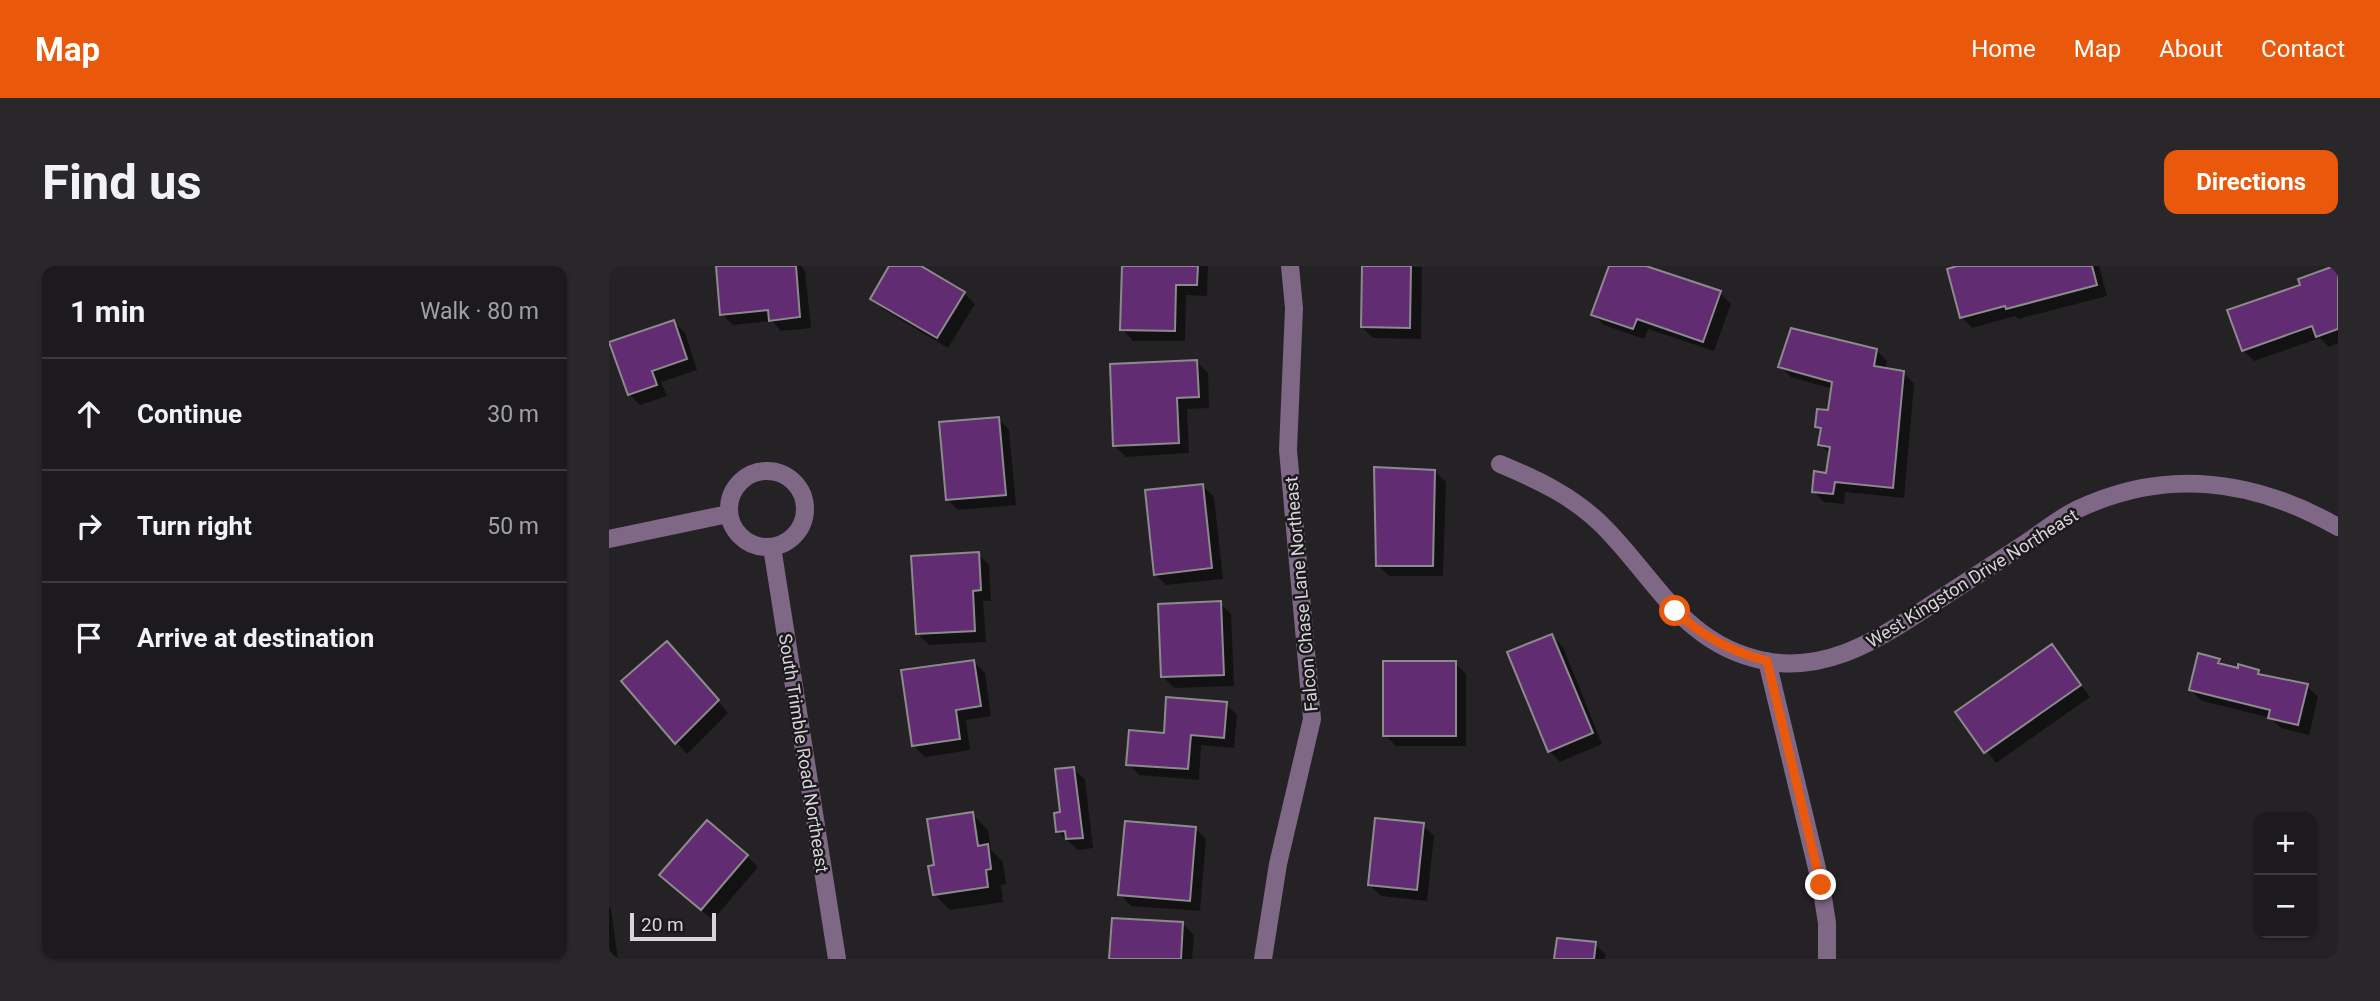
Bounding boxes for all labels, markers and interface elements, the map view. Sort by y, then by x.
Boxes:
text: Map [35,30,100,69]
text: Home [1971,35,2036,63]
text: Map [2074,35,2121,63]
text: About [2159,35,2223,63]
text: Contact [2261,35,2345,63]
button: Directions [2164,150,2338,214]
text: Find us [42,154,202,211]
text: 1 min [70,294,145,329]
text: Walk · 80 m [420,298,539,325]
icon: ahead [70,395,108,433]
text: Continue [137,399,242,429]
text: 30 m [487,401,539,428]
street label: Falcon Chase Lane Northeast [1280,475,1322,712]
street label: West Kingston Drive Northeast [1862,504,2082,652]
icon: right [70,507,108,545]
text: Turn right [137,511,252,541]
text: 50 m [487,513,539,540]
route start [1659,595,1690,626]
icon: arrive [70,619,108,657]
text: Arrive at destination [137,623,374,653]
street label: South Trimble Road Northeast [775,632,833,874]
map controls [2254,812,2317,938]
button: + [2254,812,2317,875]
route end [1805,869,1836,900]
button: − [2254,875,2317,938]
scale bar [630,910,716,942]
text: 20 m [641,913,684,936]

